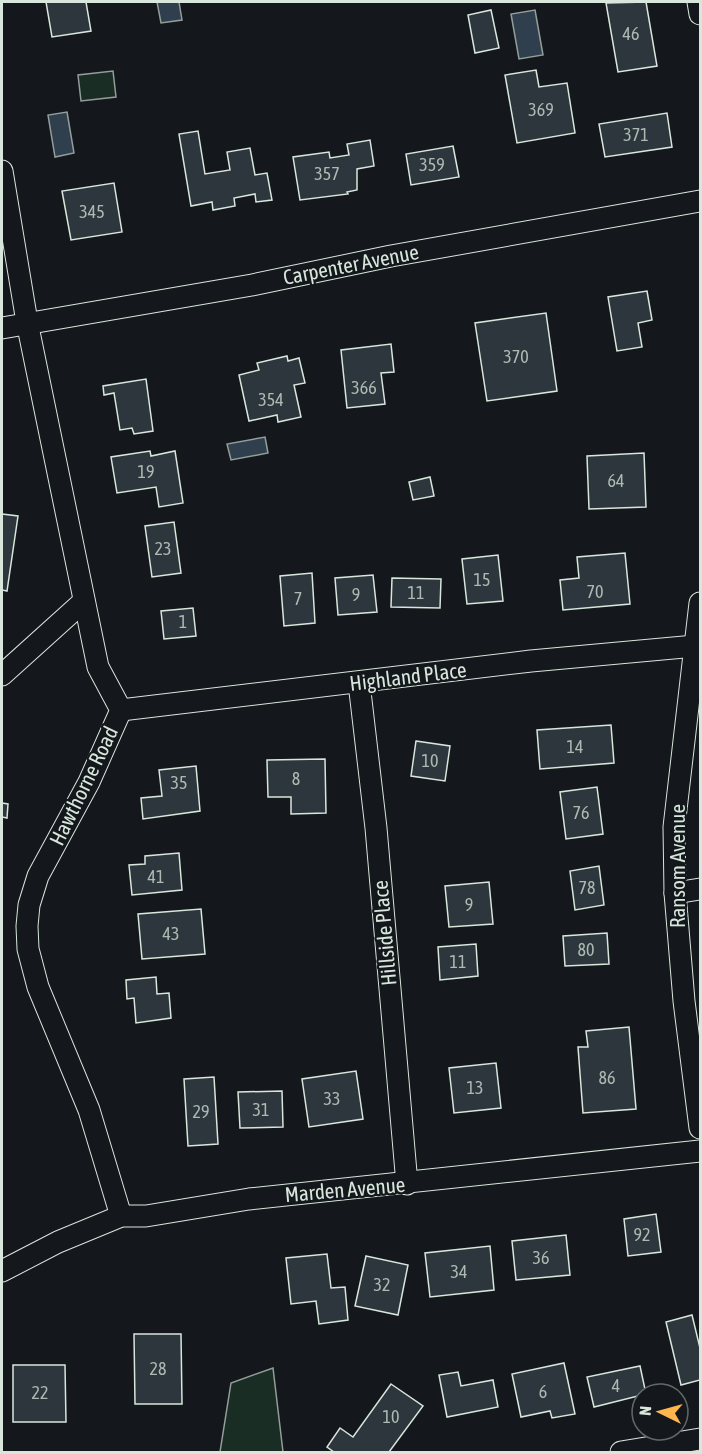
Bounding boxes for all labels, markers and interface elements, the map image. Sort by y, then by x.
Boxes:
house number: 46 [623,23,639,44]
house number: 369 [528,99,554,120]
house number: 371 [623,124,649,145]
house number: 359 [419,154,445,175]
house number: 357 [314,163,340,184]
house number: 345 [79,201,105,222]
street label: Carpenter Avenue [281,239,421,289]
house number: 370 [503,346,529,367]
house number: 366 [351,377,377,398]
house number: 354 [258,389,284,410]
house number: 19 [138,461,154,482]
house number: 64 [608,470,624,491]
house number: 23 [155,538,171,559]
house number: 15 [474,569,490,590]
house number: 70 [587,581,603,602]
house number: 11 [408,582,424,603]
house number: 9 [352,584,360,605]
house number: 7 [294,588,302,609]
house number: 1 [179,611,187,632]
street label: Highland Place [348,657,468,695]
street label: Hawthorne Road [44,722,122,849]
house number: 14 [567,736,583,757]
house number: 10 [422,750,438,771]
house number: 8 [292,768,300,789]
house number: 35 [171,772,187,793]
house number: 76 [573,802,589,823]
street label: Ransom Avenue [665,804,689,928]
house number: 41 [148,866,164,887]
house number: 78 [579,877,595,898]
street label: Hillside Place [367,879,401,987]
house number: 9 [465,894,473,915]
house number: 43 [163,923,179,944]
house number: 80 [578,939,594,960]
house number: 11 [450,951,466,972]
house number: 86 [599,1067,615,1088]
house number: 13 [467,1077,483,1098]
house number: 33 [324,1088,340,1109]
house number: 31 [253,1099,269,1120]
house number: 29 [193,1101,209,1122]
street label: Marden Avenue [284,1172,406,1206]
house number: 92 [634,1224,650,1245]
house number: 36 [533,1247,549,1268]
house number: 34 [451,1261,467,1282]
house number: 32 [374,1274,390,1295]
house number: 28 [150,1358,166,1379]
house number: 4 [612,1375,620,1396]
house number: 6 [539,1381,547,1402]
house number: 22 [32,1382,48,1403]
north arrow [630,1382,690,1442]
text: N [636,1405,654,1416]
house number: 10 [383,1406,399,1427]

